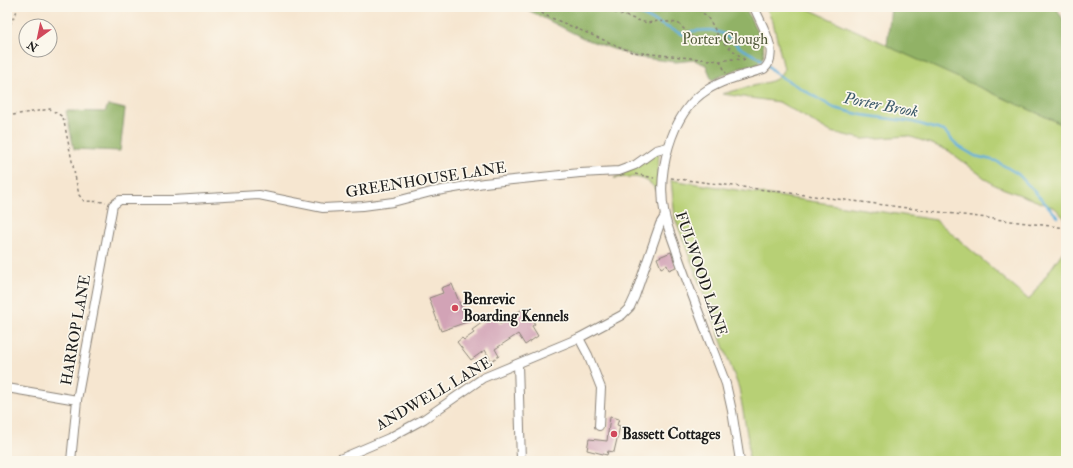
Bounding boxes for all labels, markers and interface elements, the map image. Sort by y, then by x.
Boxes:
north arrow [18,18,58,58]
park label: Porter Clough [682,30,768,49]
text: N [24,37,41,55]
water label: Porter Brook [841,88,920,122]
street label: GREENHOUSE LANE [344,158,508,202]
street label: FULWOOD LANE [671,209,731,339]
street label: HARROP LANE [57,273,95,387]
place label: Benrevic Boarding Kennels [463,290,569,327]
marker: Benrevic Boarding Kennels [450,303,460,313]
street label: ANDWELL LANE [372,353,496,435]
place label: Bassett Cottages [622,425,720,445]
marker: Bassett Cottages [609,429,619,439]

